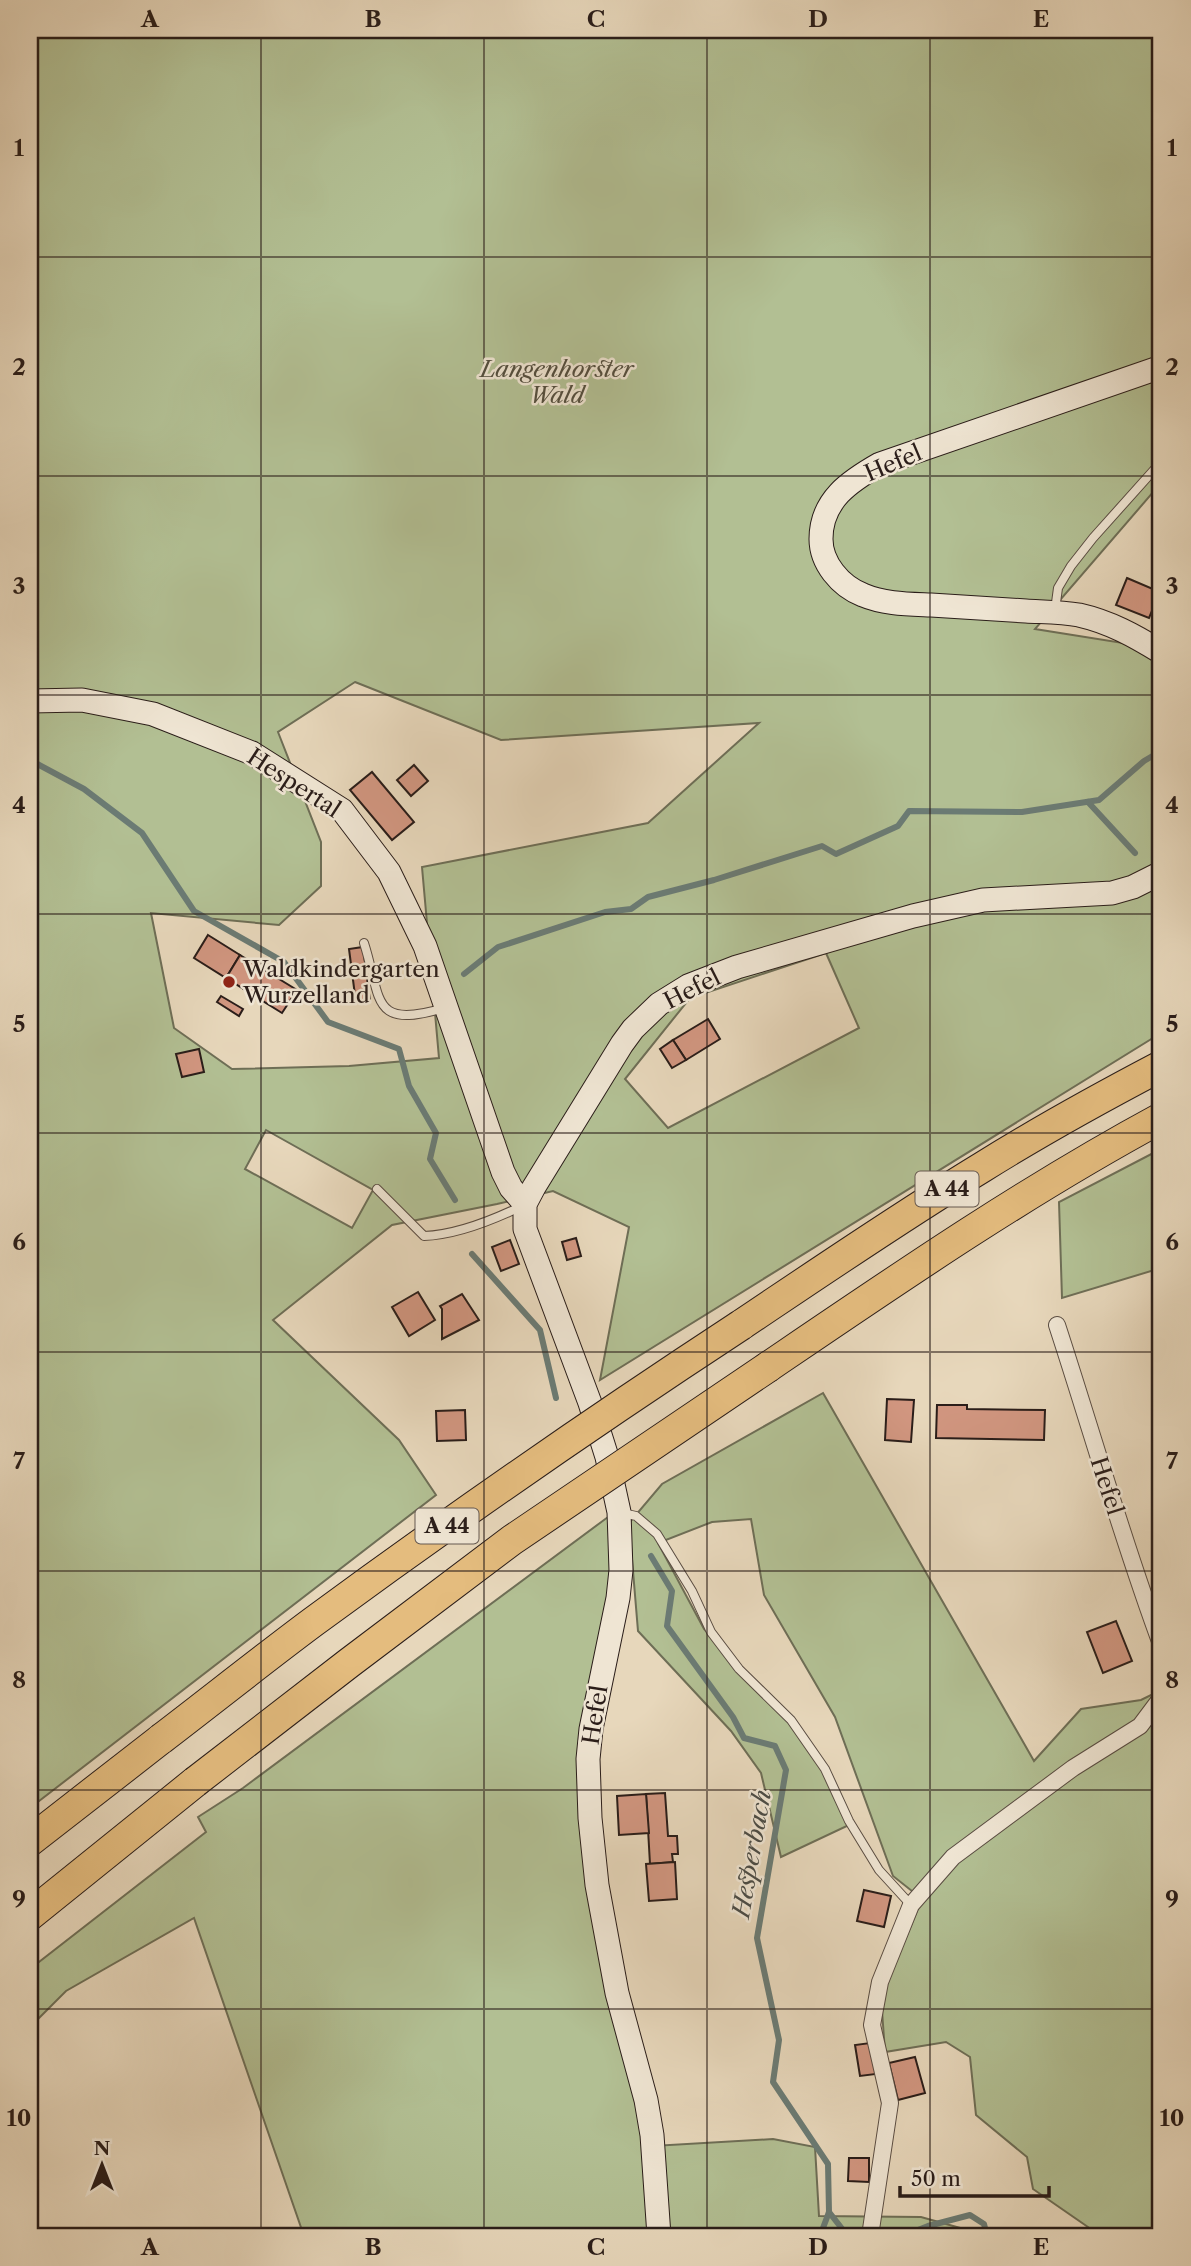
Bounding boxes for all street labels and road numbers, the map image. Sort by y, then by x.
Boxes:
street label: Hefel [860,438,926,488]
street label: Hespertal [242,742,346,824]
street label: Hefel [659,963,725,1015]
road number: A 44 [916,1172,978,1206]
street label: Hefel [1084,1453,1130,1519]
road number: A 44 [416,1508,478,1544]
street label: Hefel [577,1683,614,1747]

